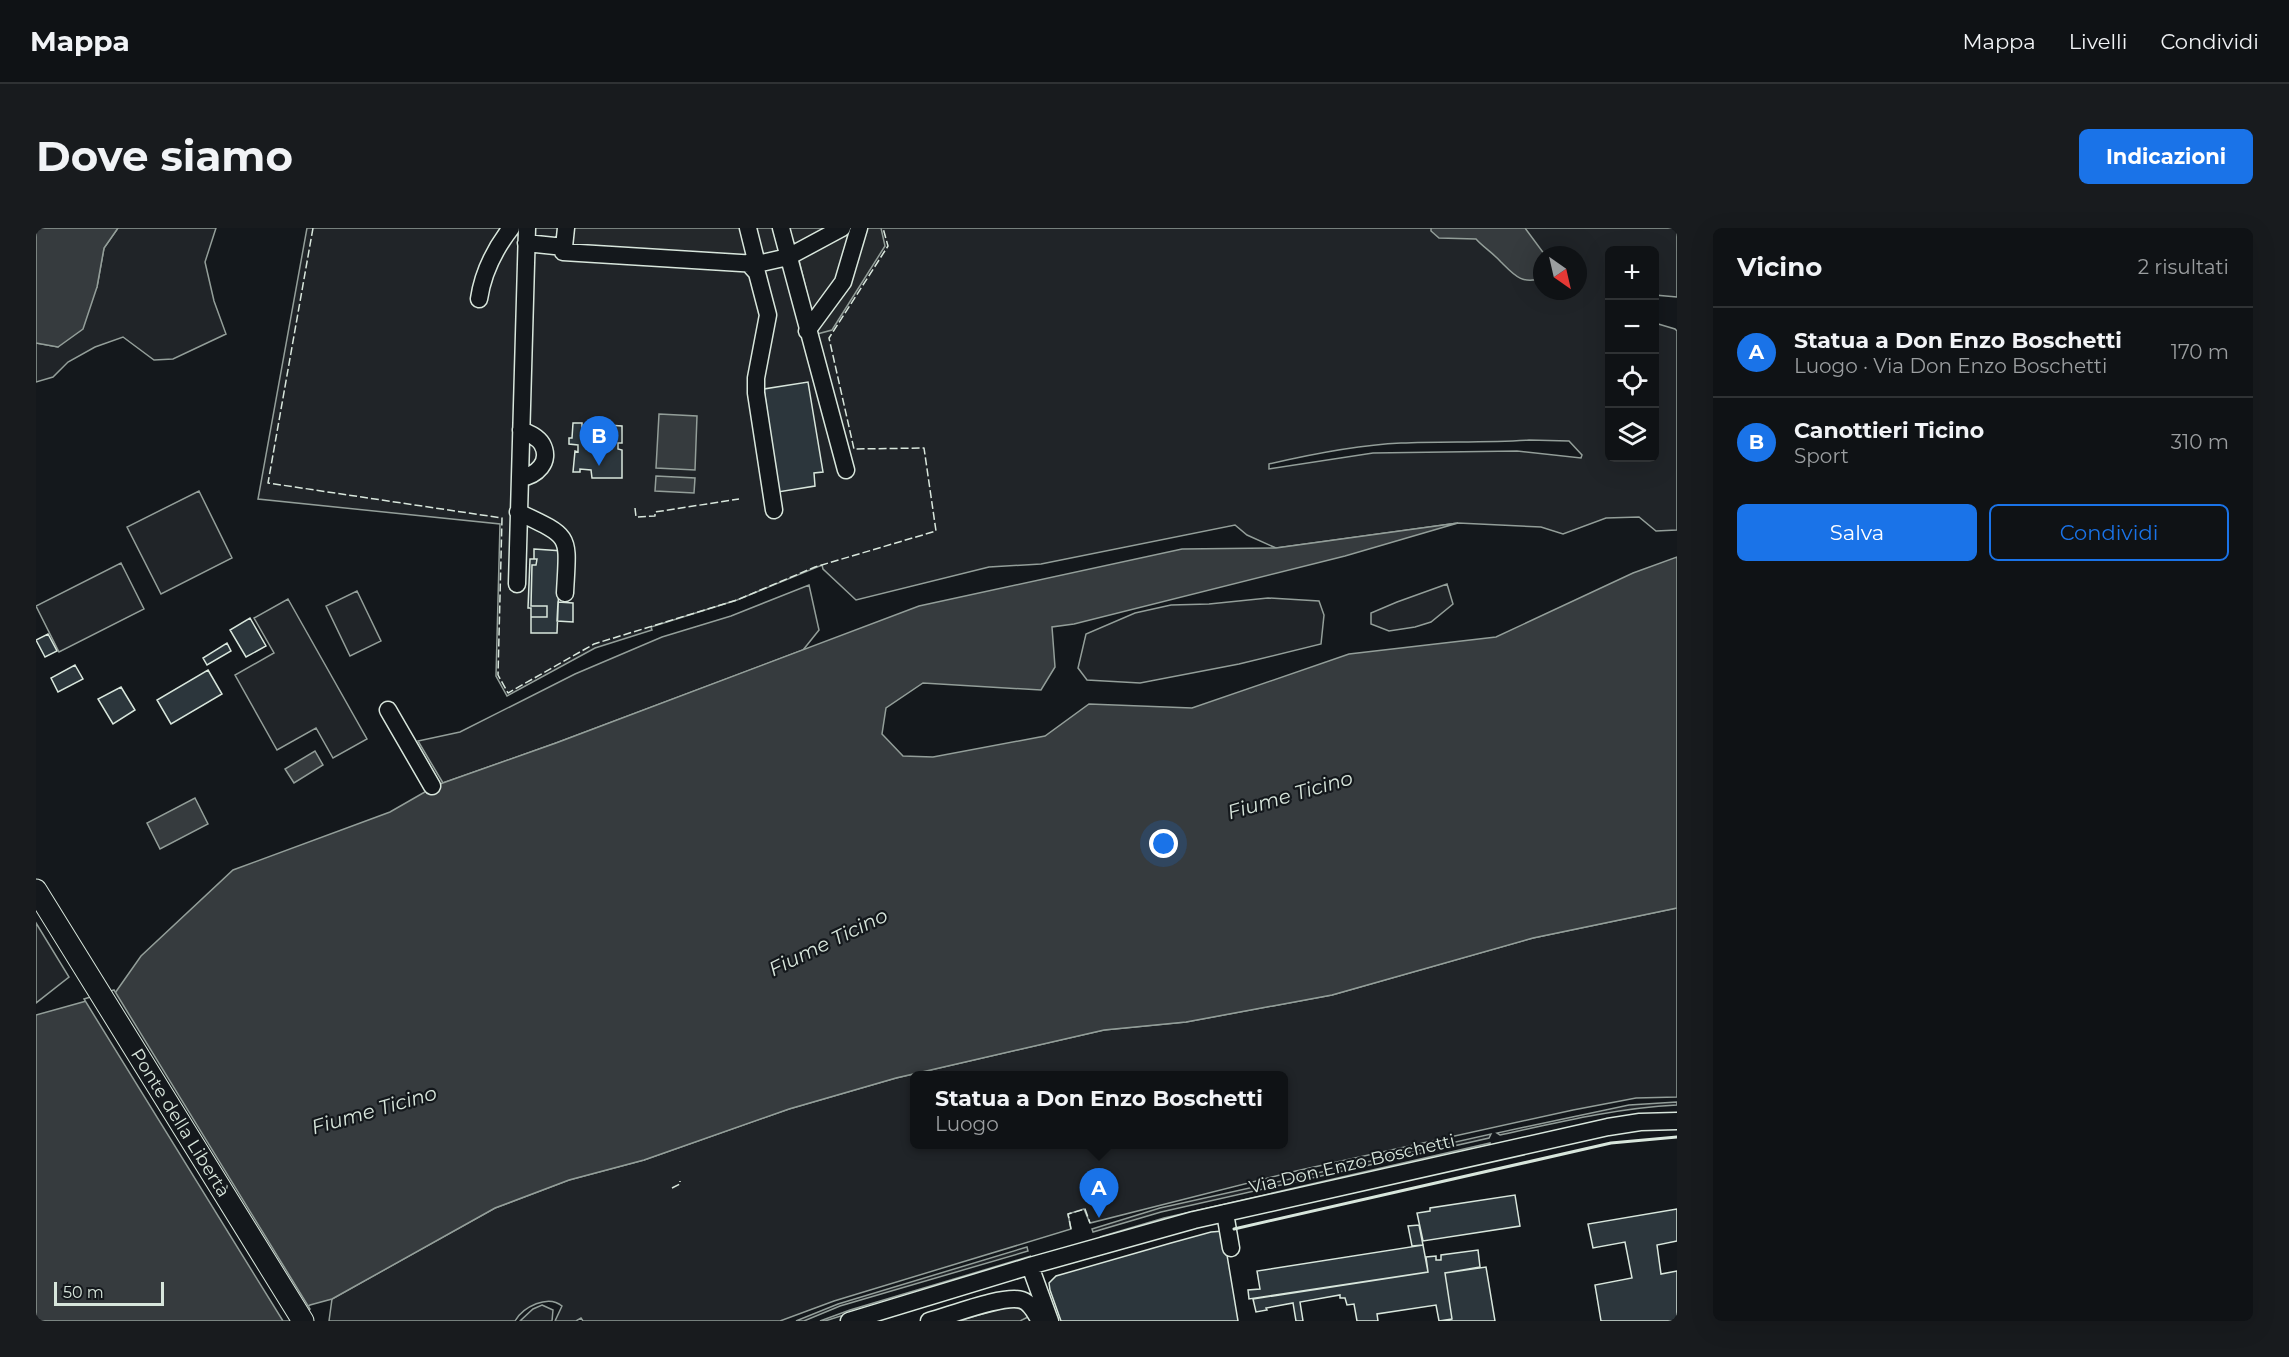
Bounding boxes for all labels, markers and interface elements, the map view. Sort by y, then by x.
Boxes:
text: Mappa [30,24,130,58]
text: Mappa [1962,29,2036,54]
text: Livelli [2069,29,2127,54]
text: Condividi [2160,29,2259,54]
button: Indicazioni [2079,129,2253,184]
text: Dove siamo [36,130,293,182]
north arrow [1533,246,1587,300]
map controls [1605,246,1659,462]
button: + [1605,246,1659,300]
text: Vicino [1737,251,1822,283]
text: 2 risultati [2138,255,2229,279]
button: − [1605,300,1659,354]
text: Statua a Don Enzo Boschetti [1794,327,2122,354]
text: A [1749,340,1764,364]
text: 170 m [2171,340,2229,364]
button: locate [1605,354,1659,408]
text: Luogo · Via Don Enzo Boschetti [1794,354,2107,378]
button: layers [1605,408,1659,462]
pin: B [580,416,618,466]
text: Canottieri Ticino [1794,417,1984,444]
text: B [1749,430,1764,454]
text: 310 m [2171,430,2229,454]
text: Sport [1794,444,1849,468]
button: Salva [1737,504,1977,561]
button: Condividi [1989,504,2229,561]
water label: Fiume Ticino [1224,766,1356,824]
your location [1149,829,1178,858]
water label: Fiume Ticino [765,903,891,981]
street label: Ponte della Libertà [126,1045,235,1201]
popup [910,1071,1288,1149]
water label: Fiume Ticino [308,1081,440,1139]
text: Statua a Don Enzo Boschetti [935,1085,1263,1112]
text: Luogo [935,1112,999,1136]
street label: Via Don Enzo Boschetti [1247,1130,1457,1198]
pin: A [1080,1168,1118,1218]
scale bar [54,1279,164,1306]
text: 50 m [63,1283,104,1302]

